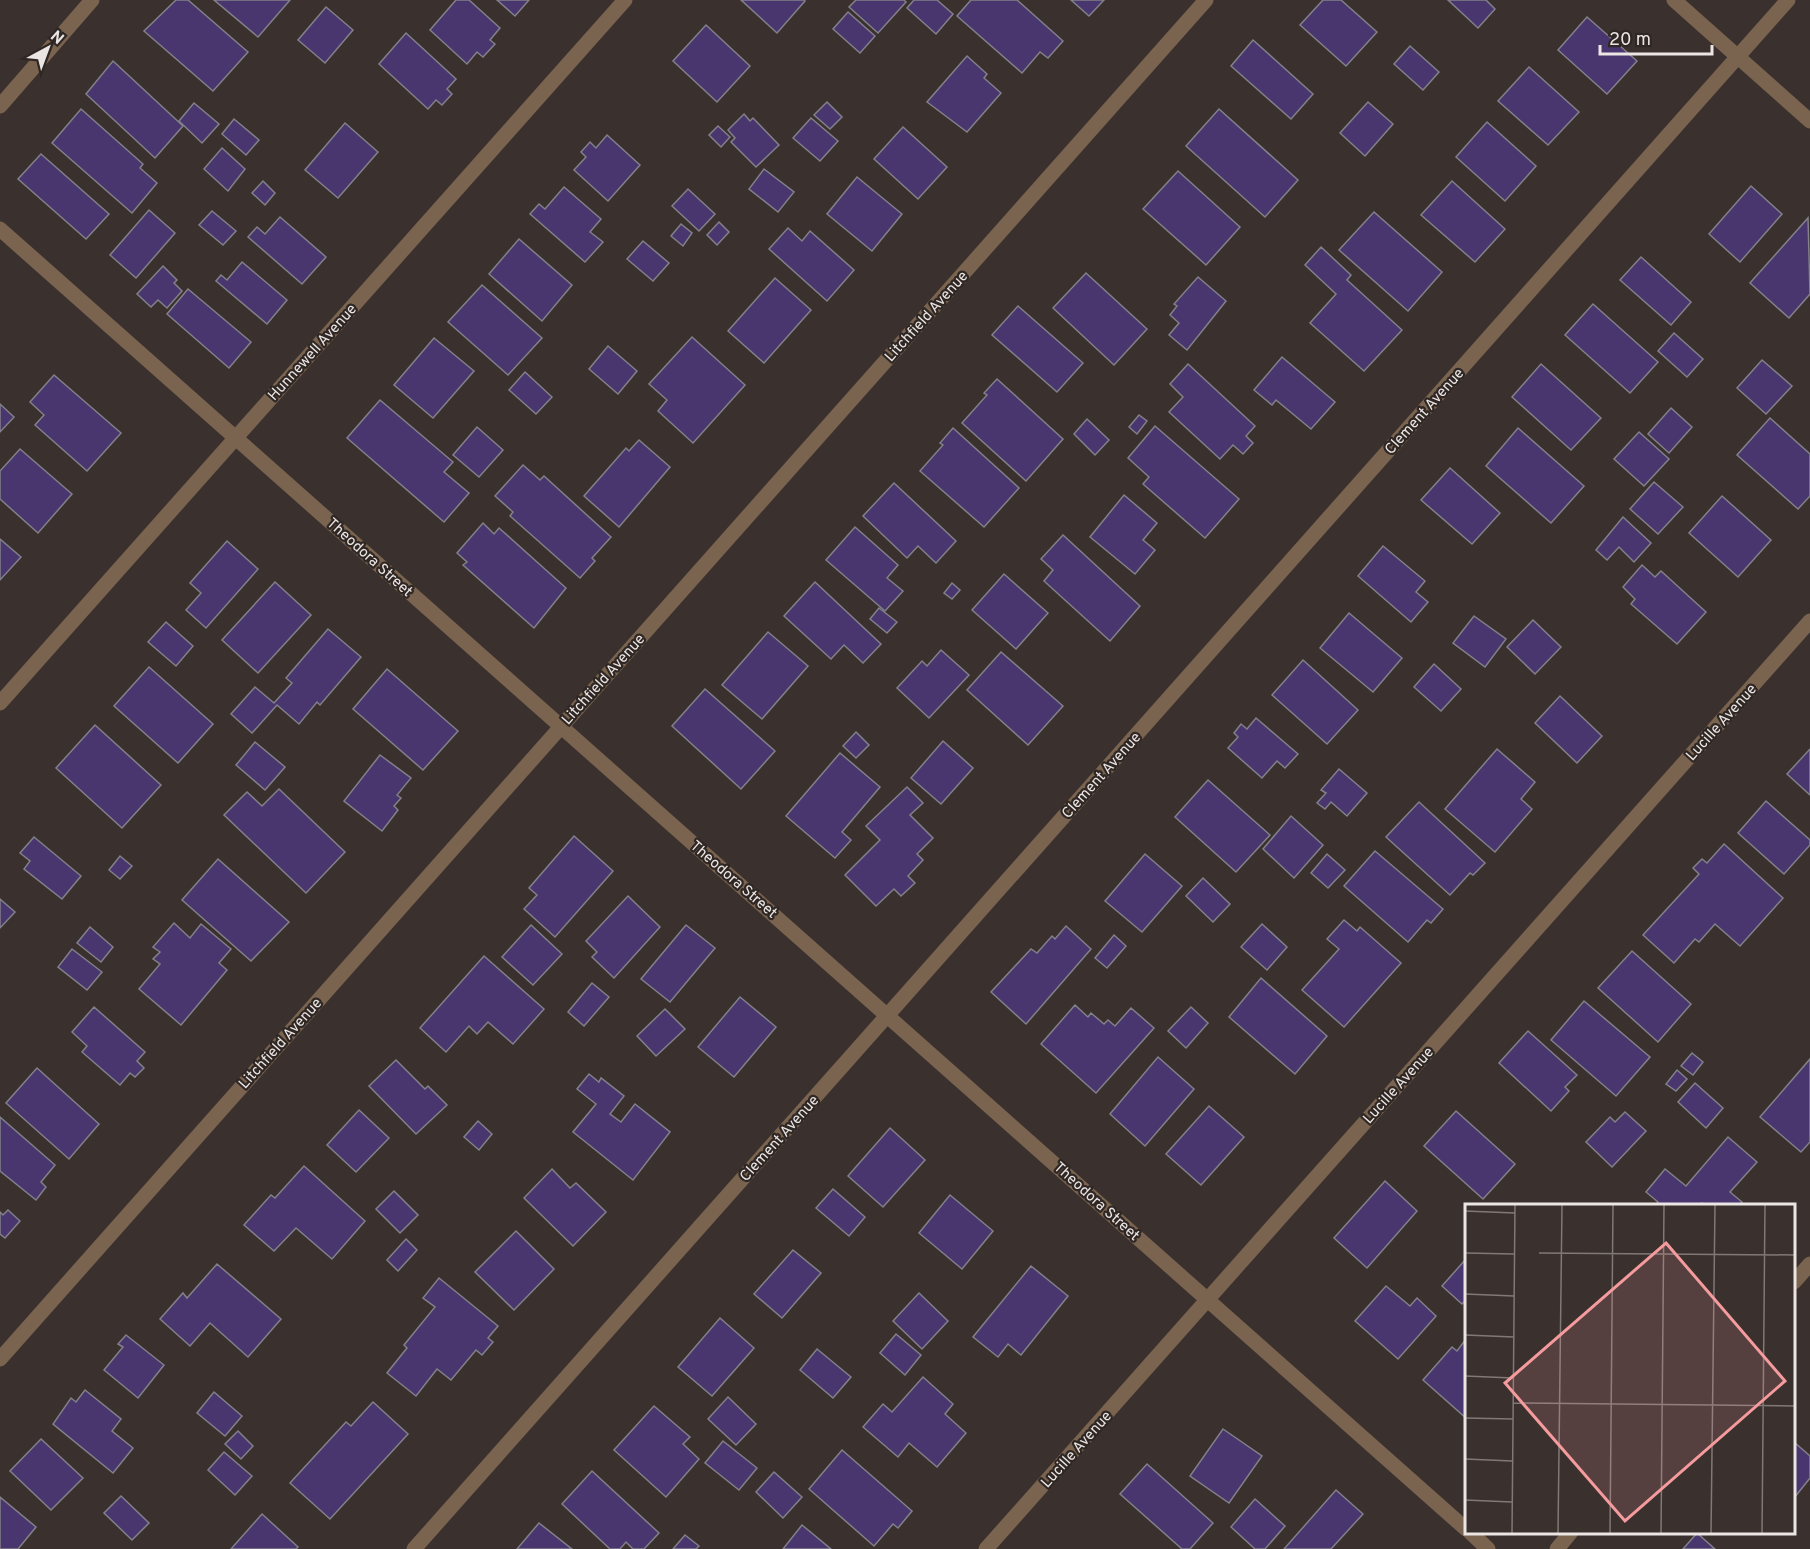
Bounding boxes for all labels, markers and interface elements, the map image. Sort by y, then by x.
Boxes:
north arrow [18,18,78,78]
scale bar [1600,18,1712,56]
text: N [46,27,67,50]
text: 20 m [1609,29,1651,52]
street label: Litchfield Avenue [881,268,973,366]
street label: Hunnewell Avenue [265,301,362,405]
street label: Clement Avenue [1381,365,1469,459]
street label: Theodora Street [322,514,416,602]
street label: Litchfield Avenue [558,631,650,729]
street label: Lucille Avenue [1683,681,1762,765]
street label: Clement Avenue [1058,729,1146,823]
street label: Theodora Street [686,837,781,923]
street label: Litchfield Avenue [235,995,327,1093]
street label: Lucille Avenue [1360,1044,1439,1128]
street label: Clement Avenue [736,1092,824,1186]
street label: Theodora Street [1049,1158,1143,1246]
inset map [1465,1204,1795,1534]
street label: Lucille Avenue [1038,1408,1117,1492]

